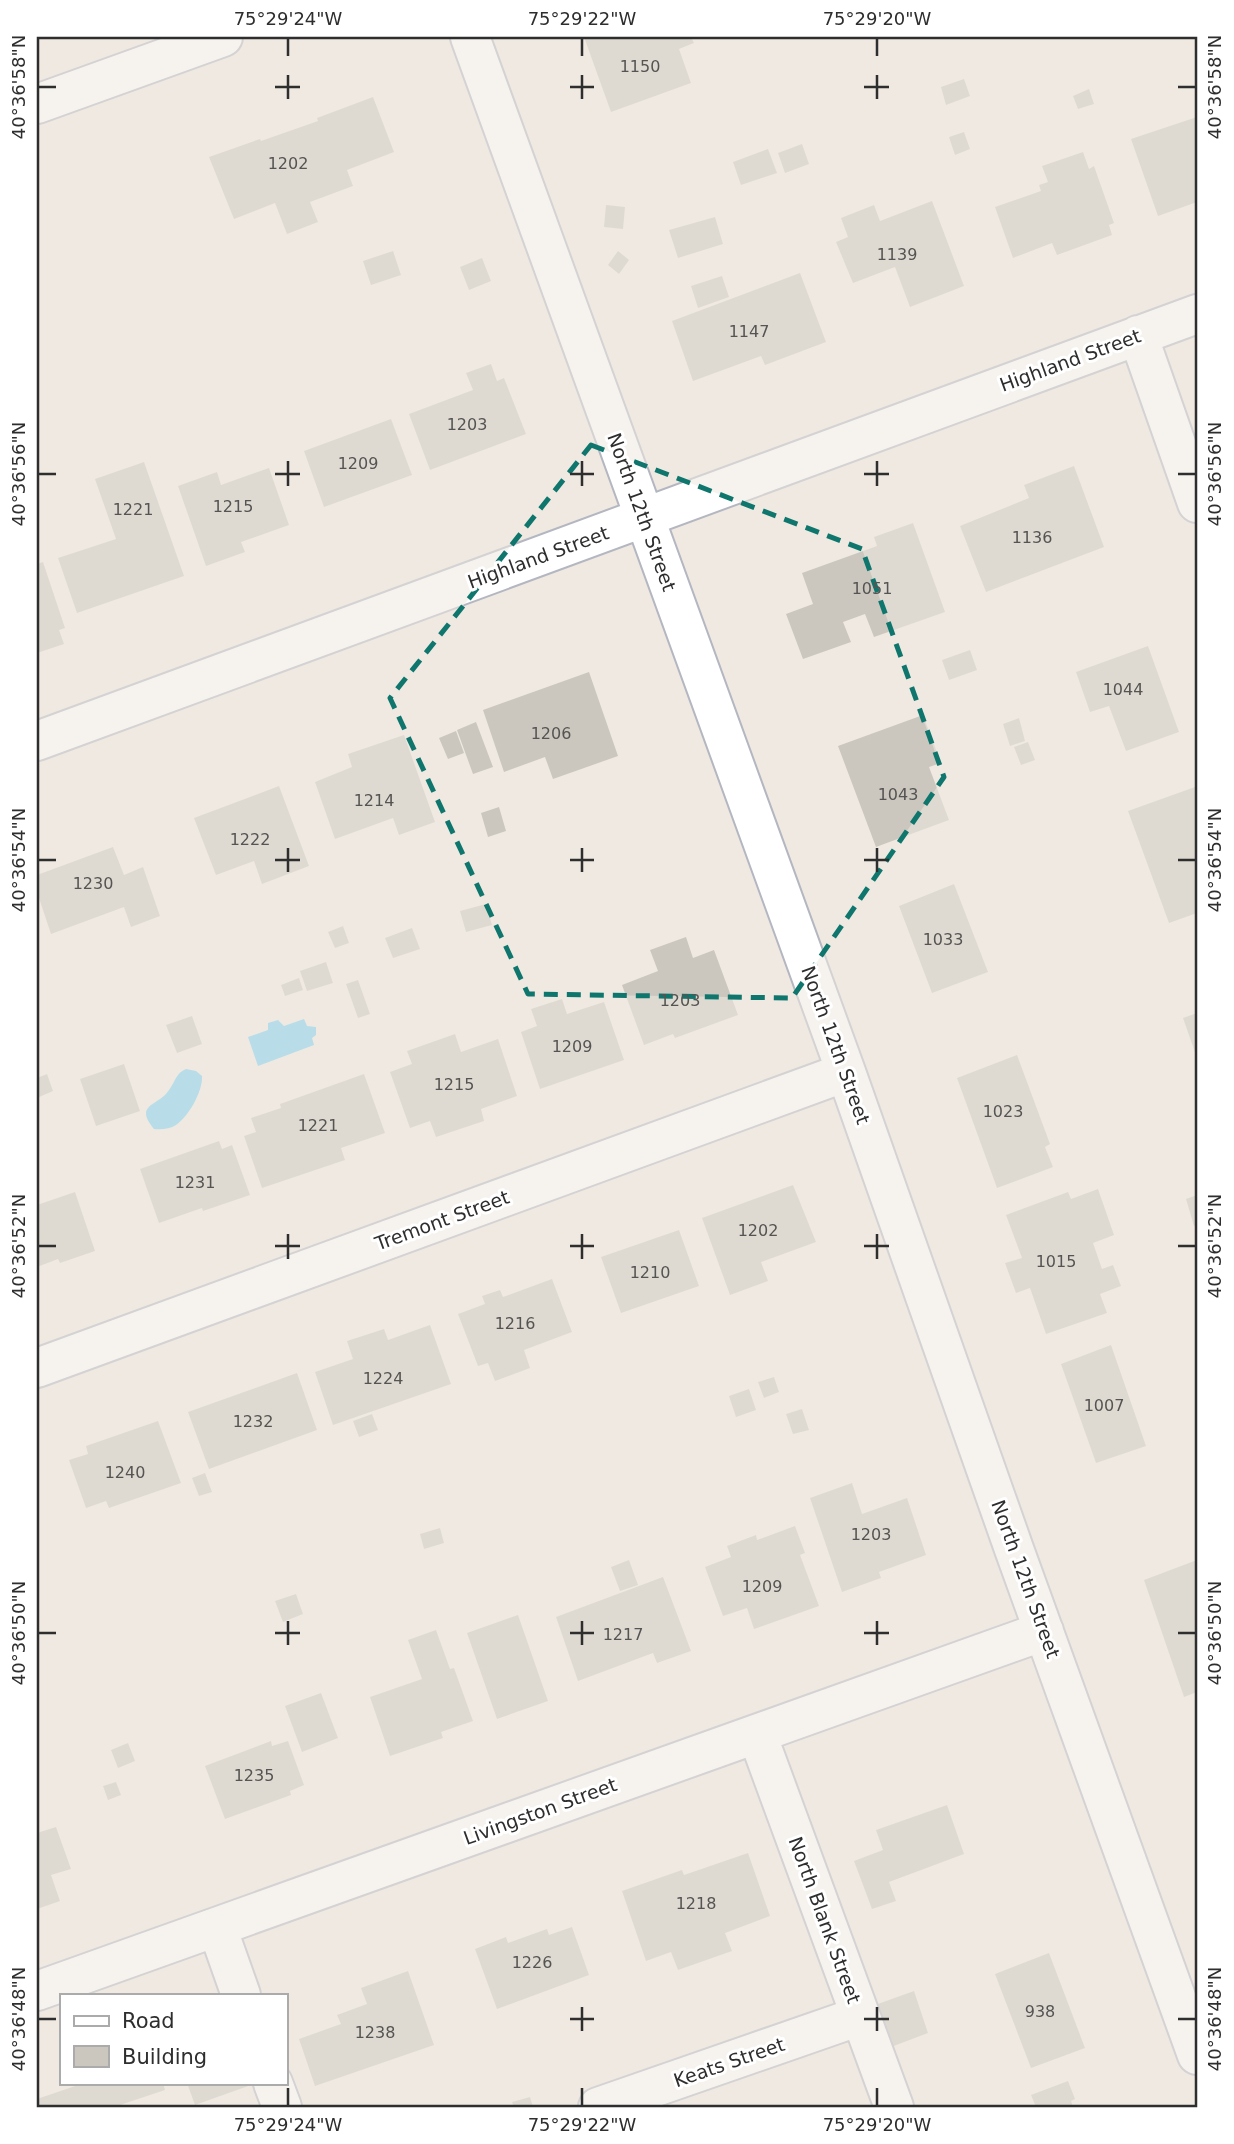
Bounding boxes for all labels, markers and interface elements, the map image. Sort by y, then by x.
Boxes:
text: 75°29'24"W [234,8,343,29]
text: 75°29'22"W [528,8,637,29]
text: 75°29'20"W [823,8,932,29]
text: 40°36'58"N [8,35,29,139]
text: 40°36'58"N [1204,35,1225,139]
house number: 1150 [620,57,660,76]
house number: 1202 [268,154,308,173]
house number: 1139 [877,245,917,264]
house number: 1147 [729,322,769,341]
street label: Highland Street [996,324,1144,396]
house number: 1203 [447,415,487,434]
text: 40°36'56"N [8,422,29,526]
text: 40°36'56"N [1204,422,1225,526]
street label: North 12th Street [603,430,681,594]
house number: 1209 [338,454,378,473]
house number: 1215 [213,497,253,516]
house number: 1221 [113,500,153,519]
street label: Highland Street [464,521,612,593]
house number: 1136 [1012,528,1052,547]
house number: 1051 [852,579,892,598]
house number: 1044 [1103,680,1143,699]
house number: 1206 [531,724,571,743]
house number: 1043 [878,785,918,804]
house number: 1214 [354,791,394,810]
text: 40°36'54"N [8,808,29,912]
text: 40°36'54"N [1204,808,1225,912]
house number: 1222 [230,830,270,849]
house number: 1230 [73,874,113,893]
house number: 1033 [923,930,963,949]
street label: North 12th Street [797,963,875,1127]
house number: 1203 [660,991,700,1010]
house number: 1209 [552,1037,592,1056]
house number: 1215 [434,1075,474,1094]
house number: 1023 [983,1102,1023,1121]
house number: 1221 [298,1116,338,1135]
house number: 1231 [175,1173,215,1192]
street label: Tremont Street [371,1186,512,1255]
text: 40°36'52"N [8,1194,29,1298]
text: 40°36'52"N [1204,1194,1225,1298]
house number: 1202 [738,1221,778,1240]
house number: 1015 [1036,1252,1076,1271]
house number: 1210 [630,1263,670,1282]
house number: 1216 [495,1314,535,1333]
house number: 1224 [363,1369,403,1388]
house number: 1007 [1084,1396,1124,1415]
house number: 1232 [233,1412,273,1431]
house number: 1240 [105,1463,145,1482]
street label: North 12th Street [987,1497,1065,1661]
house number: 1203 [851,1525,891,1544]
house number: 1209 [742,1577,782,1596]
text: 40°36'50"N [8,1581,29,1685]
text: 40°36'50"N [1204,1581,1225,1685]
house number: 1217 [603,1625,643,1644]
house number: 1235 [234,1766,274,1785]
street label: Livingston Street [460,1773,620,1849]
street label: North Blank Street [785,1834,865,2006]
house number: 1218 [676,1894,716,1913]
house number: 1226 [512,1953,552,1972]
text: 40°36'48"N [8,1967,29,2071]
text: 40°36'48"N [1204,1967,1225,2071]
legend [60,1994,287,2084]
house number: 938 [1025,2002,1055,2021]
text: Road [122,2009,175,2033]
house number: 1238 [355,2023,395,2042]
street label: Keats Street [671,2033,787,2091]
text: Building [122,2045,207,2069]
text: 75°29'24"W [234,2114,343,2135]
text: 75°29'22"W [528,2114,637,2135]
text: 75°29'20"W [823,2114,932,2135]

